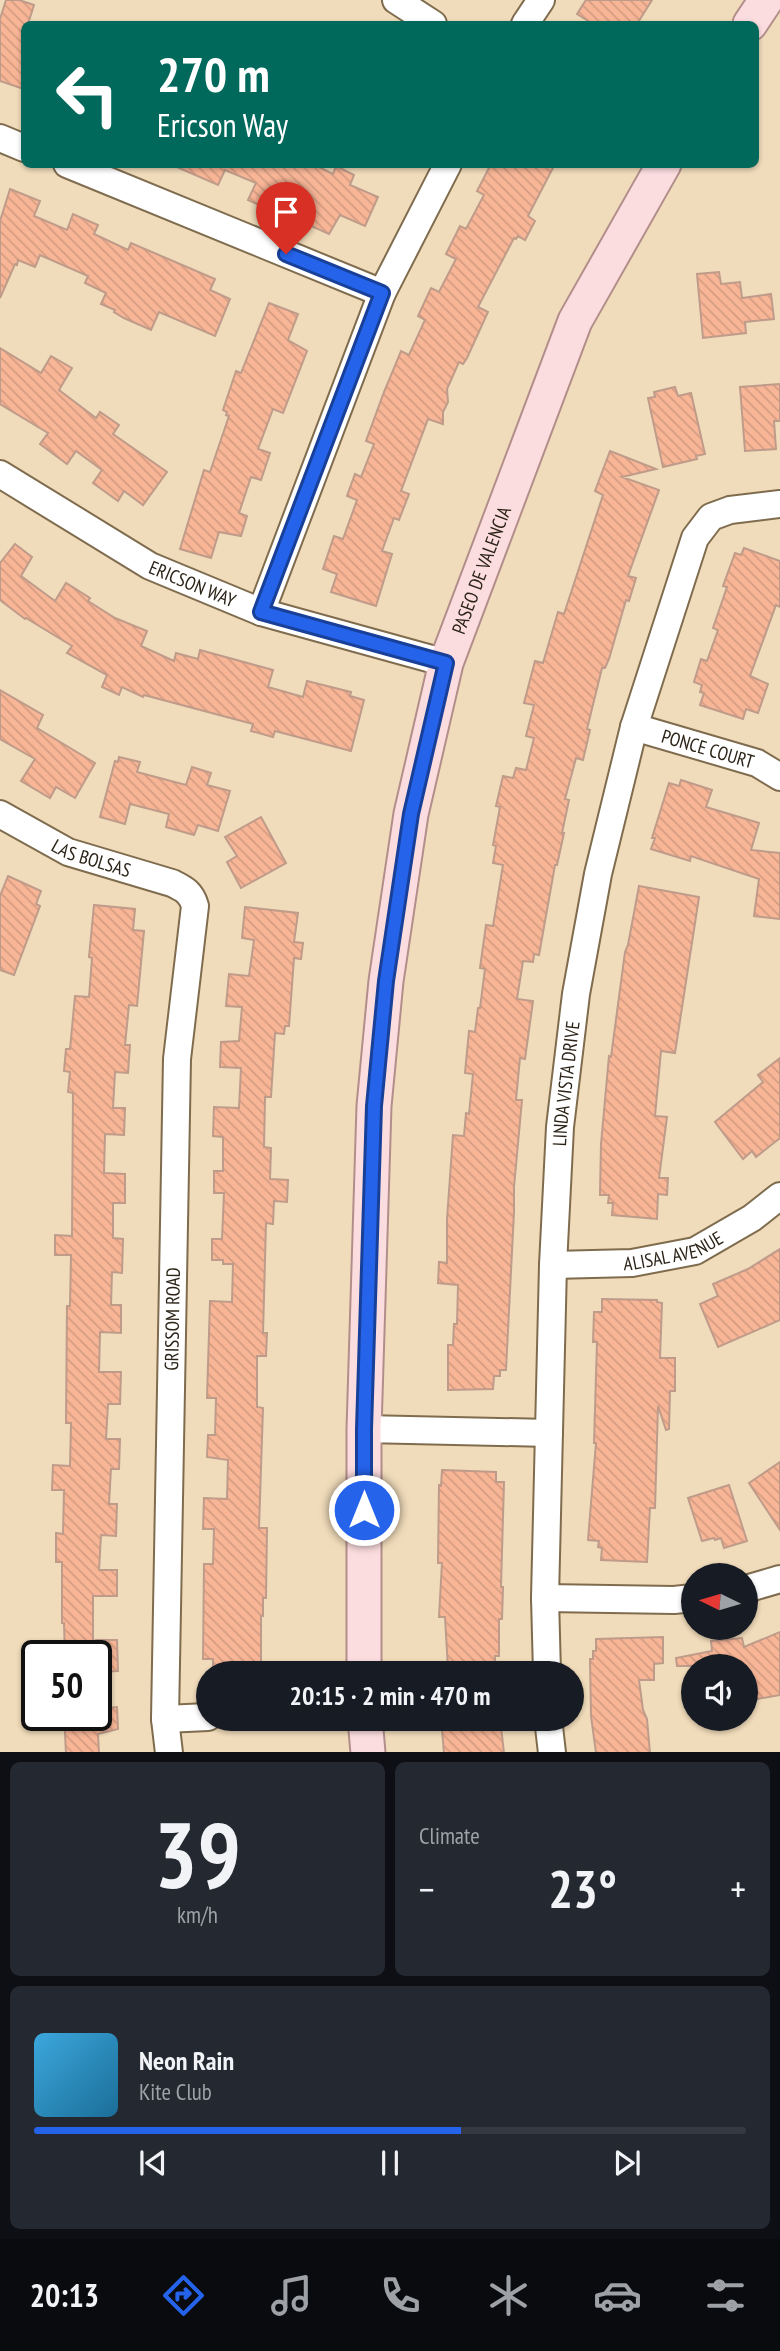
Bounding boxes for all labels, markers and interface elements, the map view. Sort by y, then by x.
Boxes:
text: 270 m [157,42,270,106]
icon: left [42,49,133,140]
text: Ericson Way [157,104,288,146]
pin [256,182,316,254]
icon: arrive [267,193,305,231]
street label: PASEO DE VALENCIA [446,503,516,637]
street label: ERICSON WAY [146,555,240,612]
street label: PONCE COURT [659,724,757,774]
street label: LAS BOLSAS [48,833,134,882]
street label: LINDA VISTA DRIVE [547,1020,585,1147]
street label: ALISAL AVENUE [623,1225,727,1275]
street label: GRISSOM ROAD [159,1267,185,1371]
position arrow [327,1473,401,1547]
north arrow [681,1563,758,1640]
map controls [681,1563,758,1731]
speed limit sign: 50 [21,1640,112,1731]
button: sound [681,1654,758,1731]
text: 20:15 · 2 min · 470 m [290,1679,490,1712]
text: 39 [154,1795,241,1913]
text: Climate [419,1821,480,1850]
text: 23° [548,1855,617,1922]
text: − [419,1864,435,1913]
text: + [730,1864,746,1913]
text: km/h [177,1900,218,1929]
text: Neon Rain [139,2044,234,2077]
text: Kite Club [139,2077,212,2106]
icon: previous [134,2144,172,2182]
icon: pause [371,2144,409,2182]
icon: next [608,2144,646,2182]
icon: directions [159,2271,208,2320]
icon: music [267,2271,316,2320]
icon: phone [376,2271,425,2320]
icon: climate [484,2271,533,2320]
icon: car [593,2271,642,2320]
icon: filters [701,2271,750,2320]
text: 20:13 [30,2274,99,2316]

